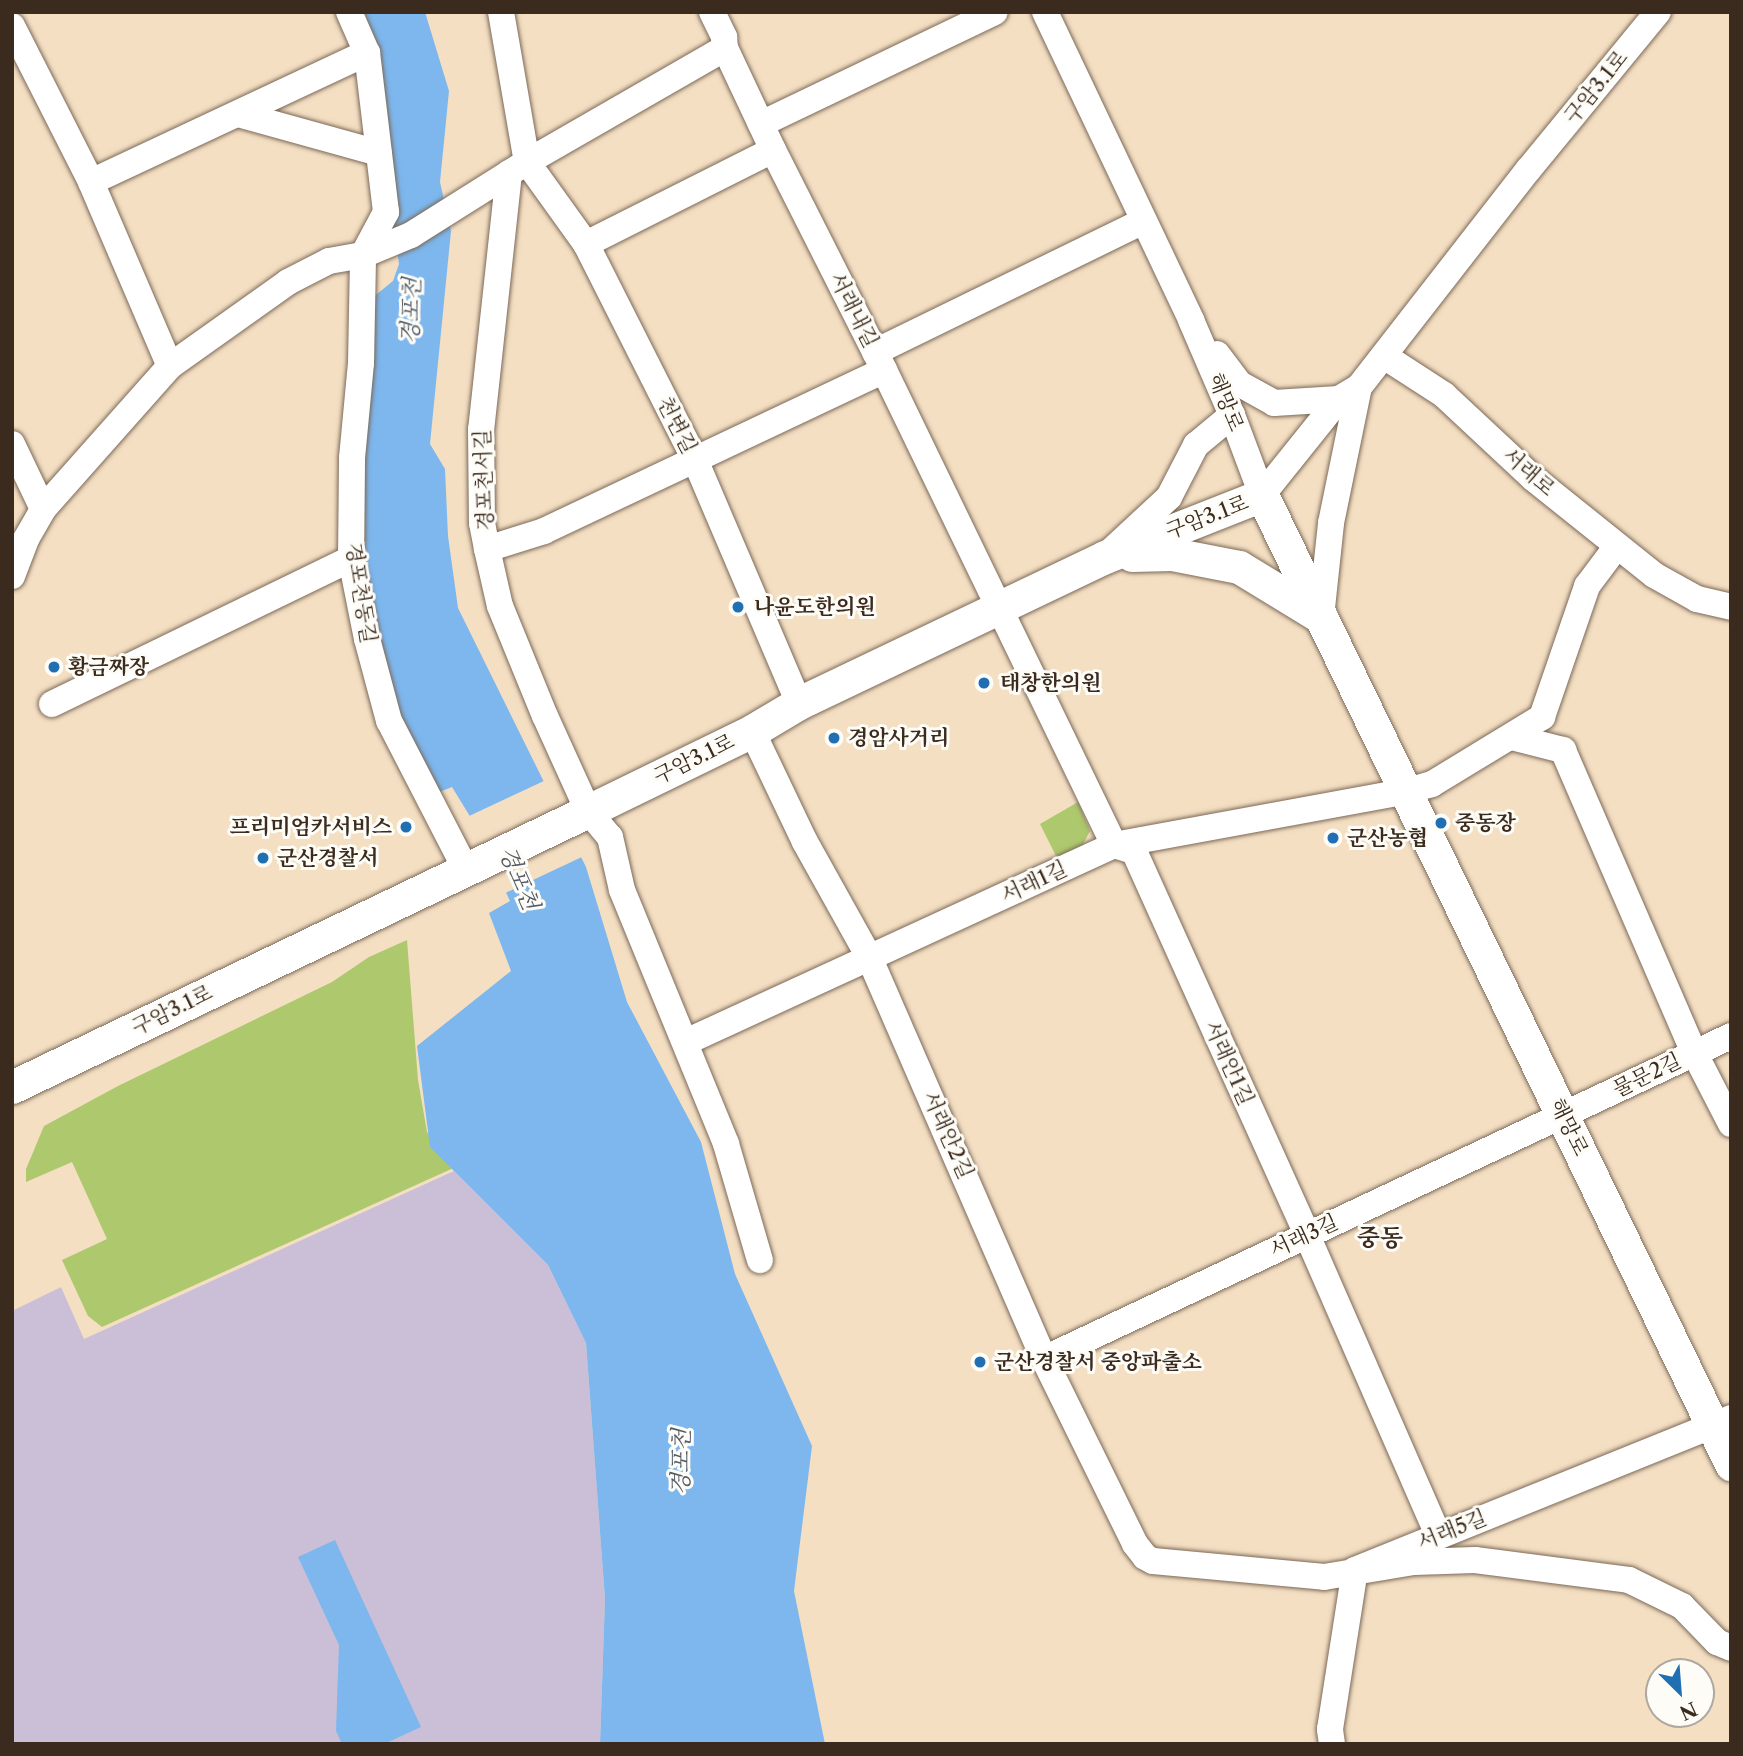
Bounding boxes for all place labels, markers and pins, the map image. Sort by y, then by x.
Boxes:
place label: 나윤도한의원 [754,594,876,620]
marker: 나윤도한의원 [728,597,748,617]
place label: 황금짜장 [68,654,149,680]
marker: 황금짜장 [46,659,62,675]
place label: 태창한의원 [1000,670,1101,696]
marker: 태창한의원 [974,673,994,693]
place label: 경암사거리 [848,725,949,751]
marker: 경암사거리 [826,730,842,746]
place label: 중동장 [1455,810,1516,836]
place label: 프리미엄카서비스 [230,814,392,840]
marker: 중동장 [1433,815,1449,831]
marker: 프리미엄카서비스 [398,819,414,835]
place label: 군산농협 [1347,825,1428,851]
marker: 군산농협 [1325,830,1341,846]
place label: 군산경찰서 [277,845,378,871]
marker: 군산경찰서 [255,850,271,866]
place label: 군산경찰서 중앙파출소 [994,1349,1202,1375]
marker: 군산경찰서 중앙파출소 [972,1354,988,1370]

